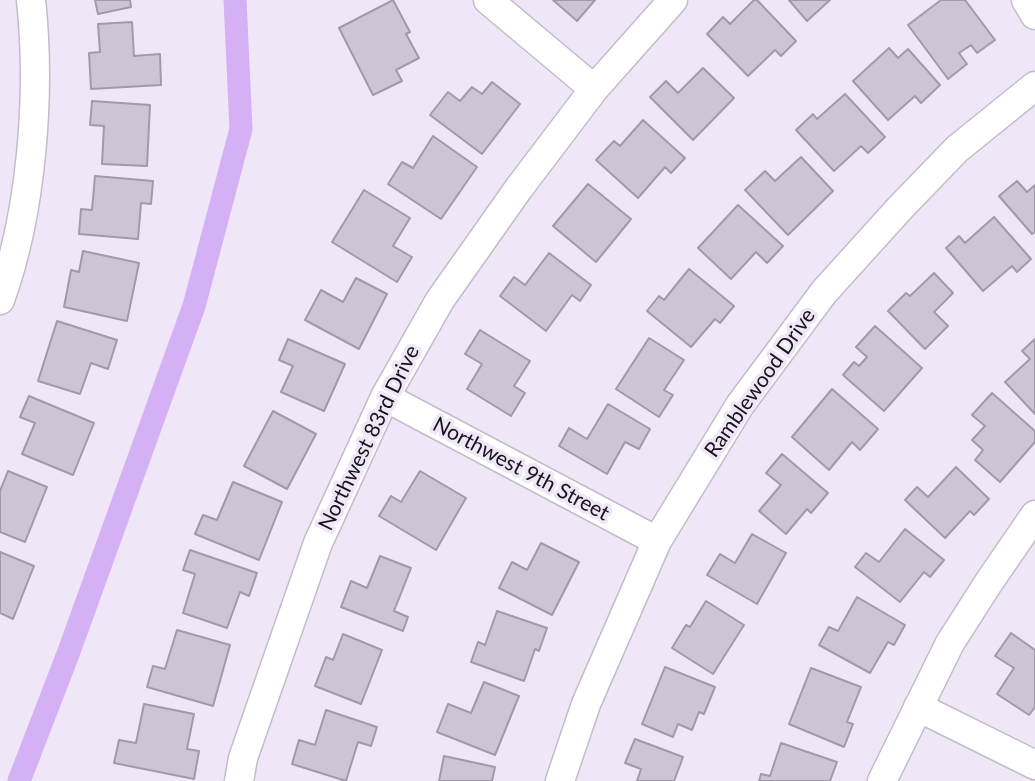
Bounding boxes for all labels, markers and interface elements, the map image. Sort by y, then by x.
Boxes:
street label: Ramblewood Drive [699,304,821,462]
street label: Northwest 83rd Drive [313,341,425,535]
street label: Northwest 9th Street [429,412,613,526]

